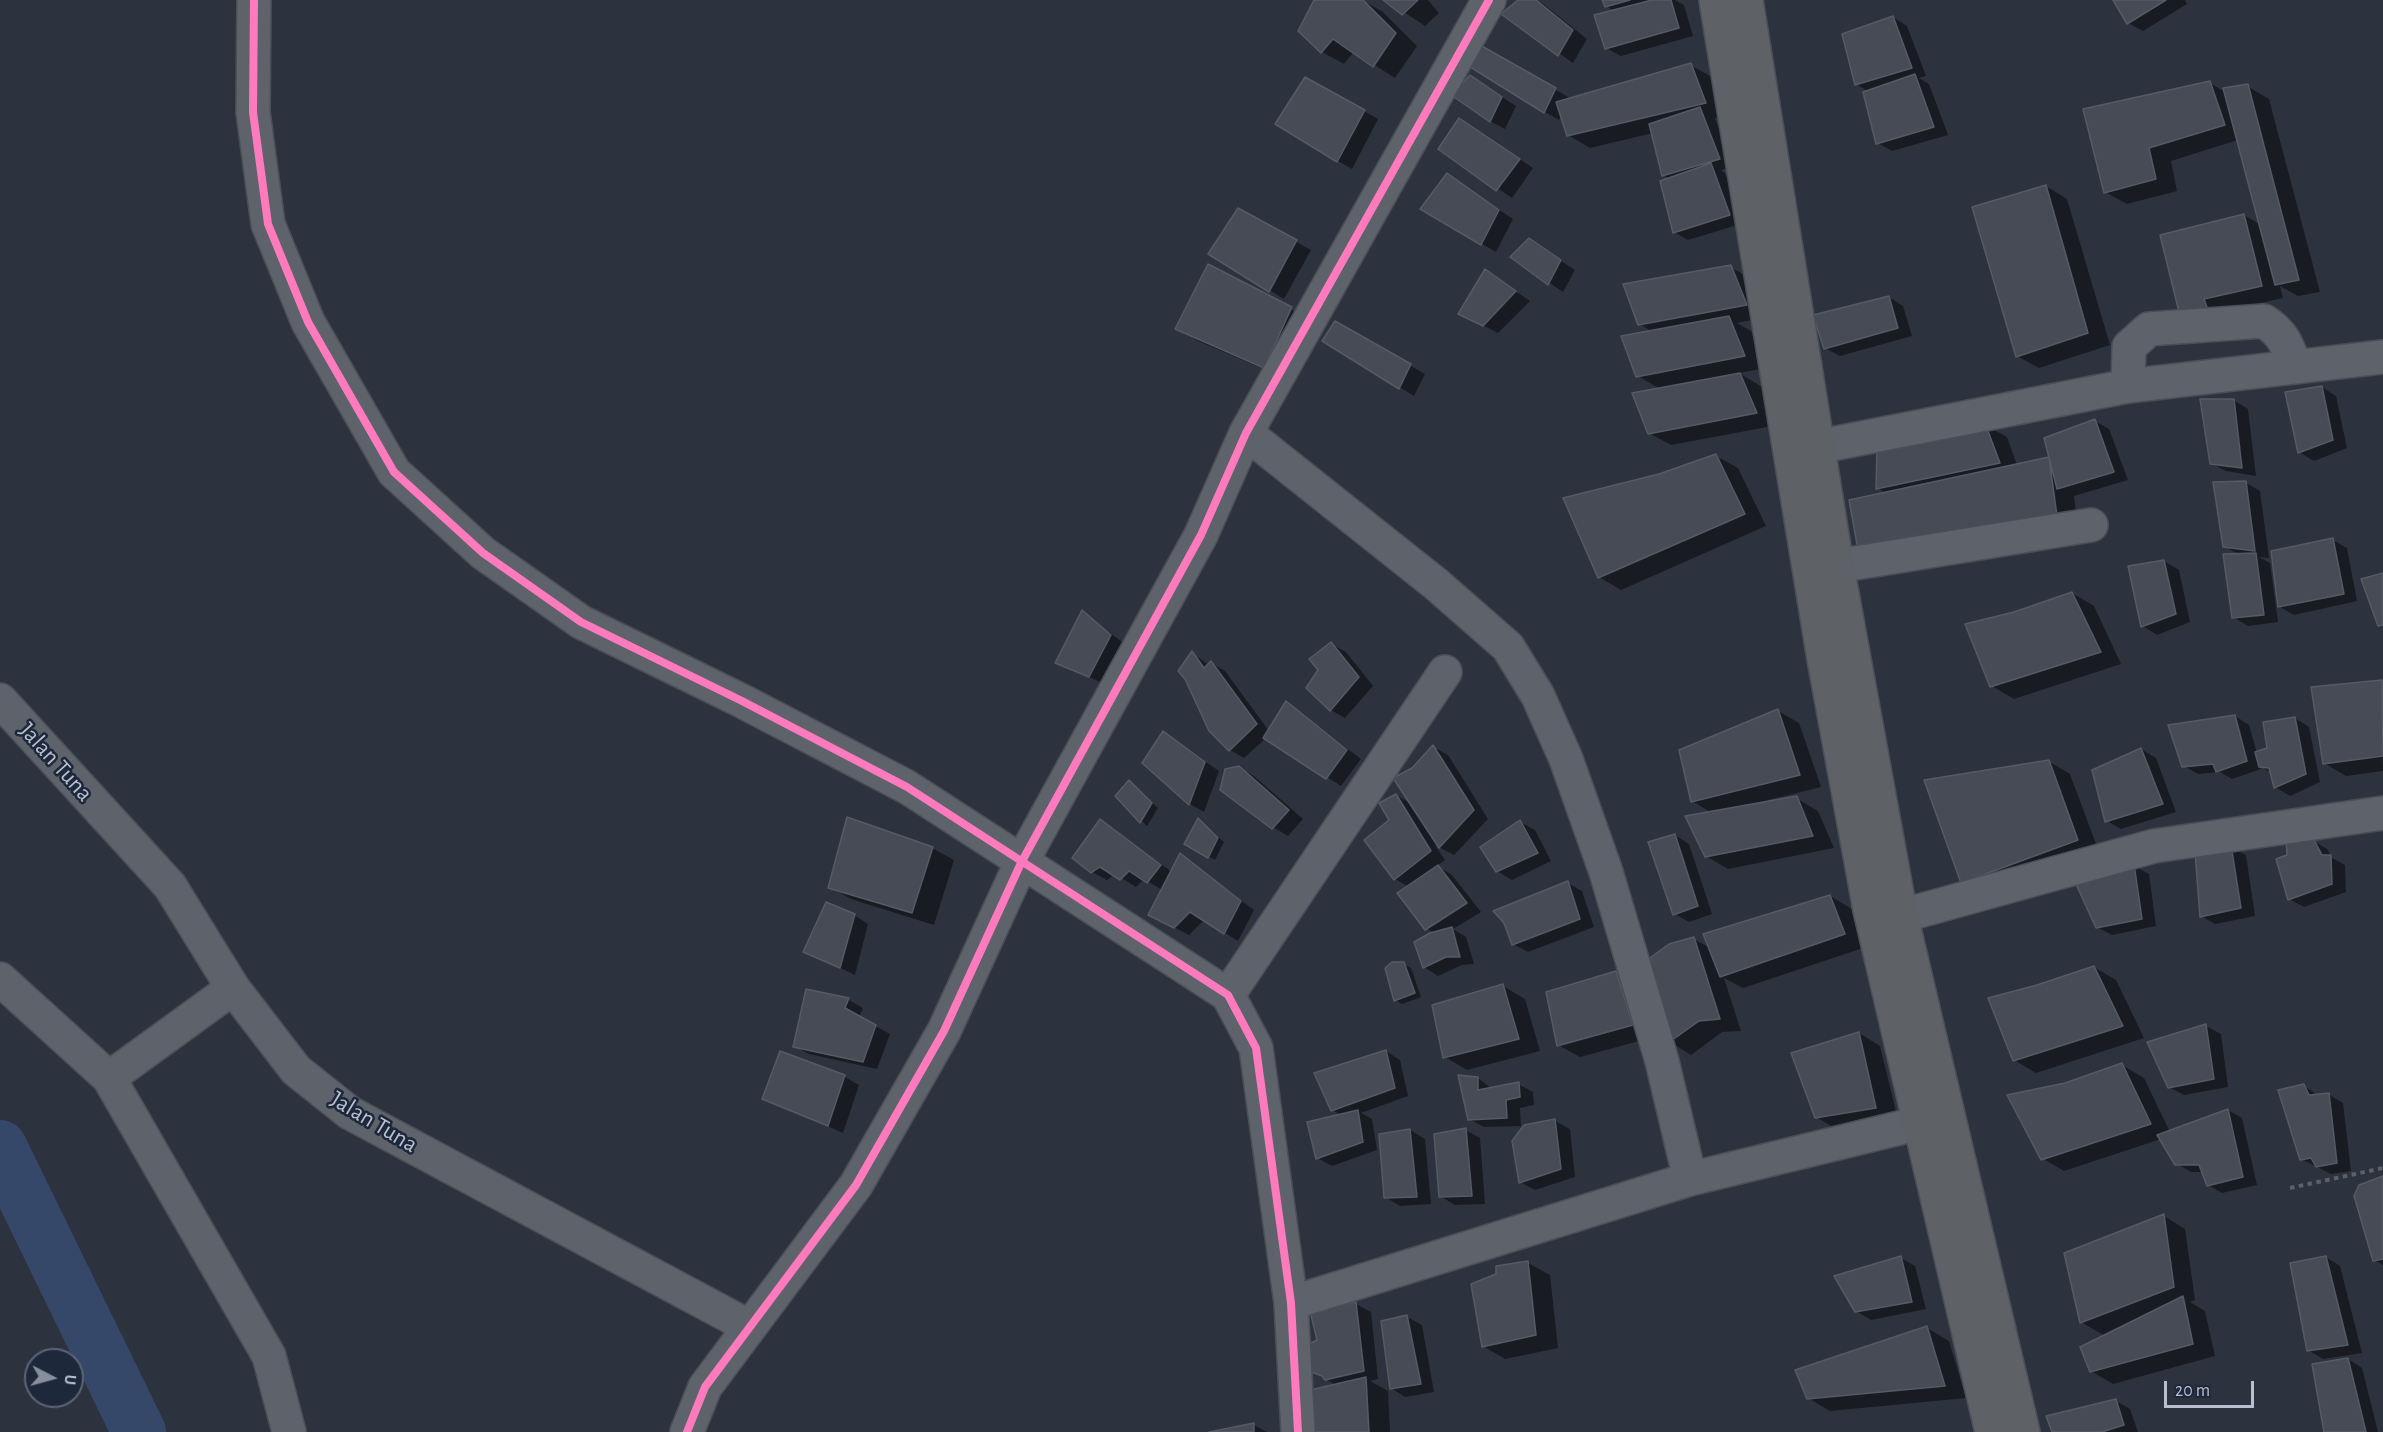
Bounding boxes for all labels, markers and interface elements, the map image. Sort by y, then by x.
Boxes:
street label: Jalan Tuna [13,716,99,808]
street label: Jalan Tuna [325,1085,423,1159]
north arrow [24,1348,84,1408]
scale bar [2167,1369,2257,1407]
text: U [61,1374,78,1386]
text: 20 m [2175,1382,2210,1400]

